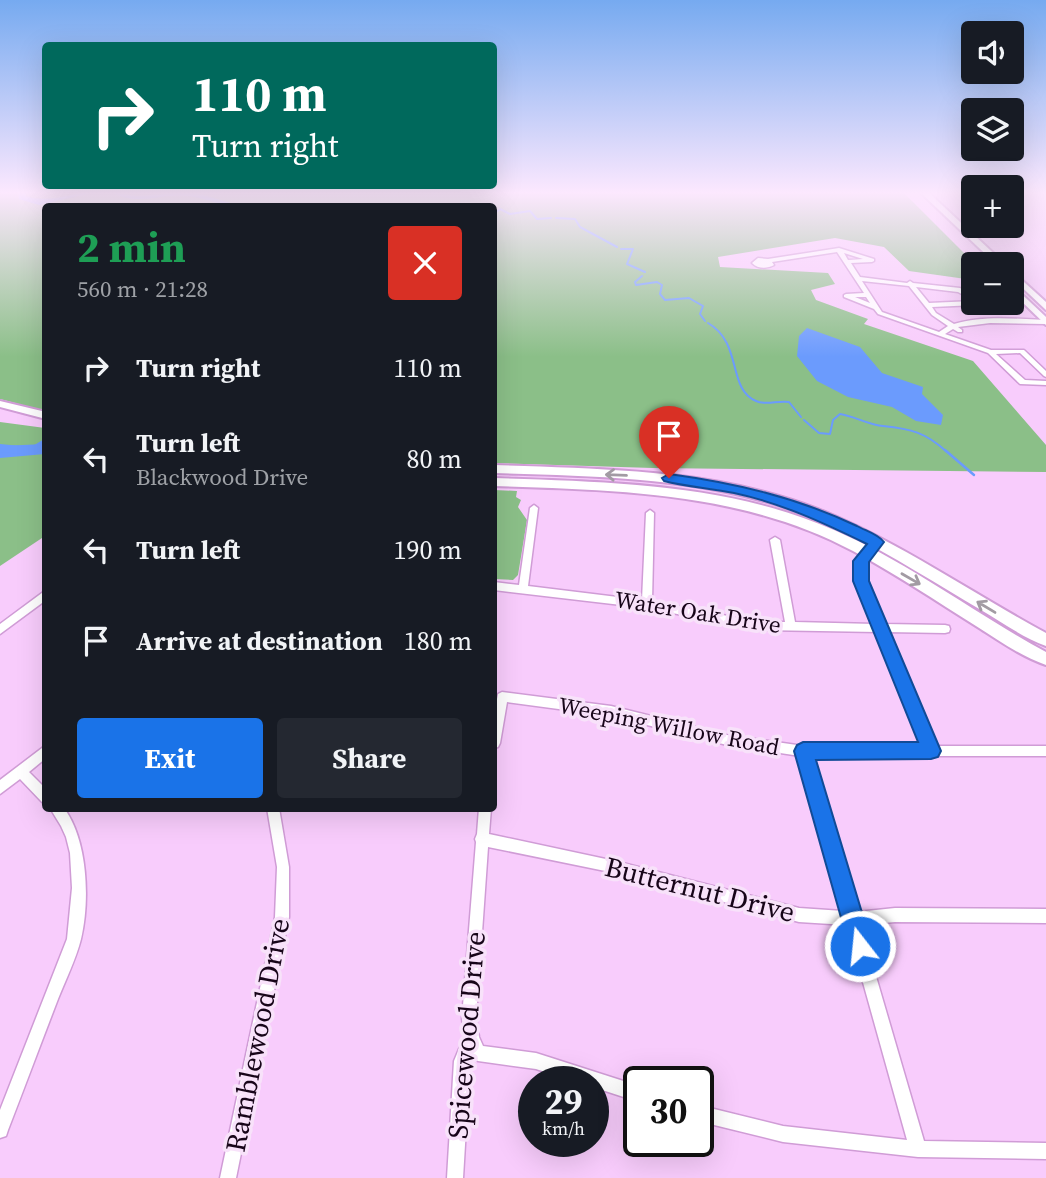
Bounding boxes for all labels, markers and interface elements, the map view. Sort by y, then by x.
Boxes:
map controls [961,21,1024,315]
button: sound [961,21,1024,84]
text: 110 m [192,60,327,127]
icon: right [77,70,168,161]
button: layers [961,98,1024,161]
text: Turn right [192,124,338,168]
button: + [961,175,1024,238]
text: 2 min [77,218,186,276]
button: close [388,226,462,300]
button: − [961,252,1024,315]
text: 560 m · 21:28 [77,273,208,305]
icon: right [77,349,115,387]
text: Turn right [136,350,260,386]
text: 110 m [394,350,462,386]
pin [639,406,699,478]
icon: arrive [650,417,688,455]
text: Turn left [136,425,240,461]
icon: left [77,440,115,478]
text: 80 m [407,441,462,477]
text: Blackwood Drive [136,461,308,493]
one-way arrow [605,468,628,481]
icon: left [77,531,115,569]
text: Turn left [136,532,240,568]
text: 190 m [394,532,462,568]
one-way arrow [901,572,921,586]
street label: Water Oak Drive [613,583,783,641]
one-way arrow [977,599,997,613]
icon: arrive [77,622,115,660]
text: Arrive at destination [136,623,383,659]
text: 180 m [404,623,472,659]
street label: Weeping Willow Road [556,689,782,763]
button: Exit [77,718,263,798]
button: Share [277,718,462,798]
street label: Butternut Drive [601,847,799,931]
position arrow [823,909,897,983]
street label: Ramblewood Drive [216,915,298,1155]
street label: Spicewood Drive [438,930,494,1140]
speed limit sign: 30 [623,1066,714,1157]
text: 29 [545,1078,582,1126]
text: km/h [542,1116,585,1141]

